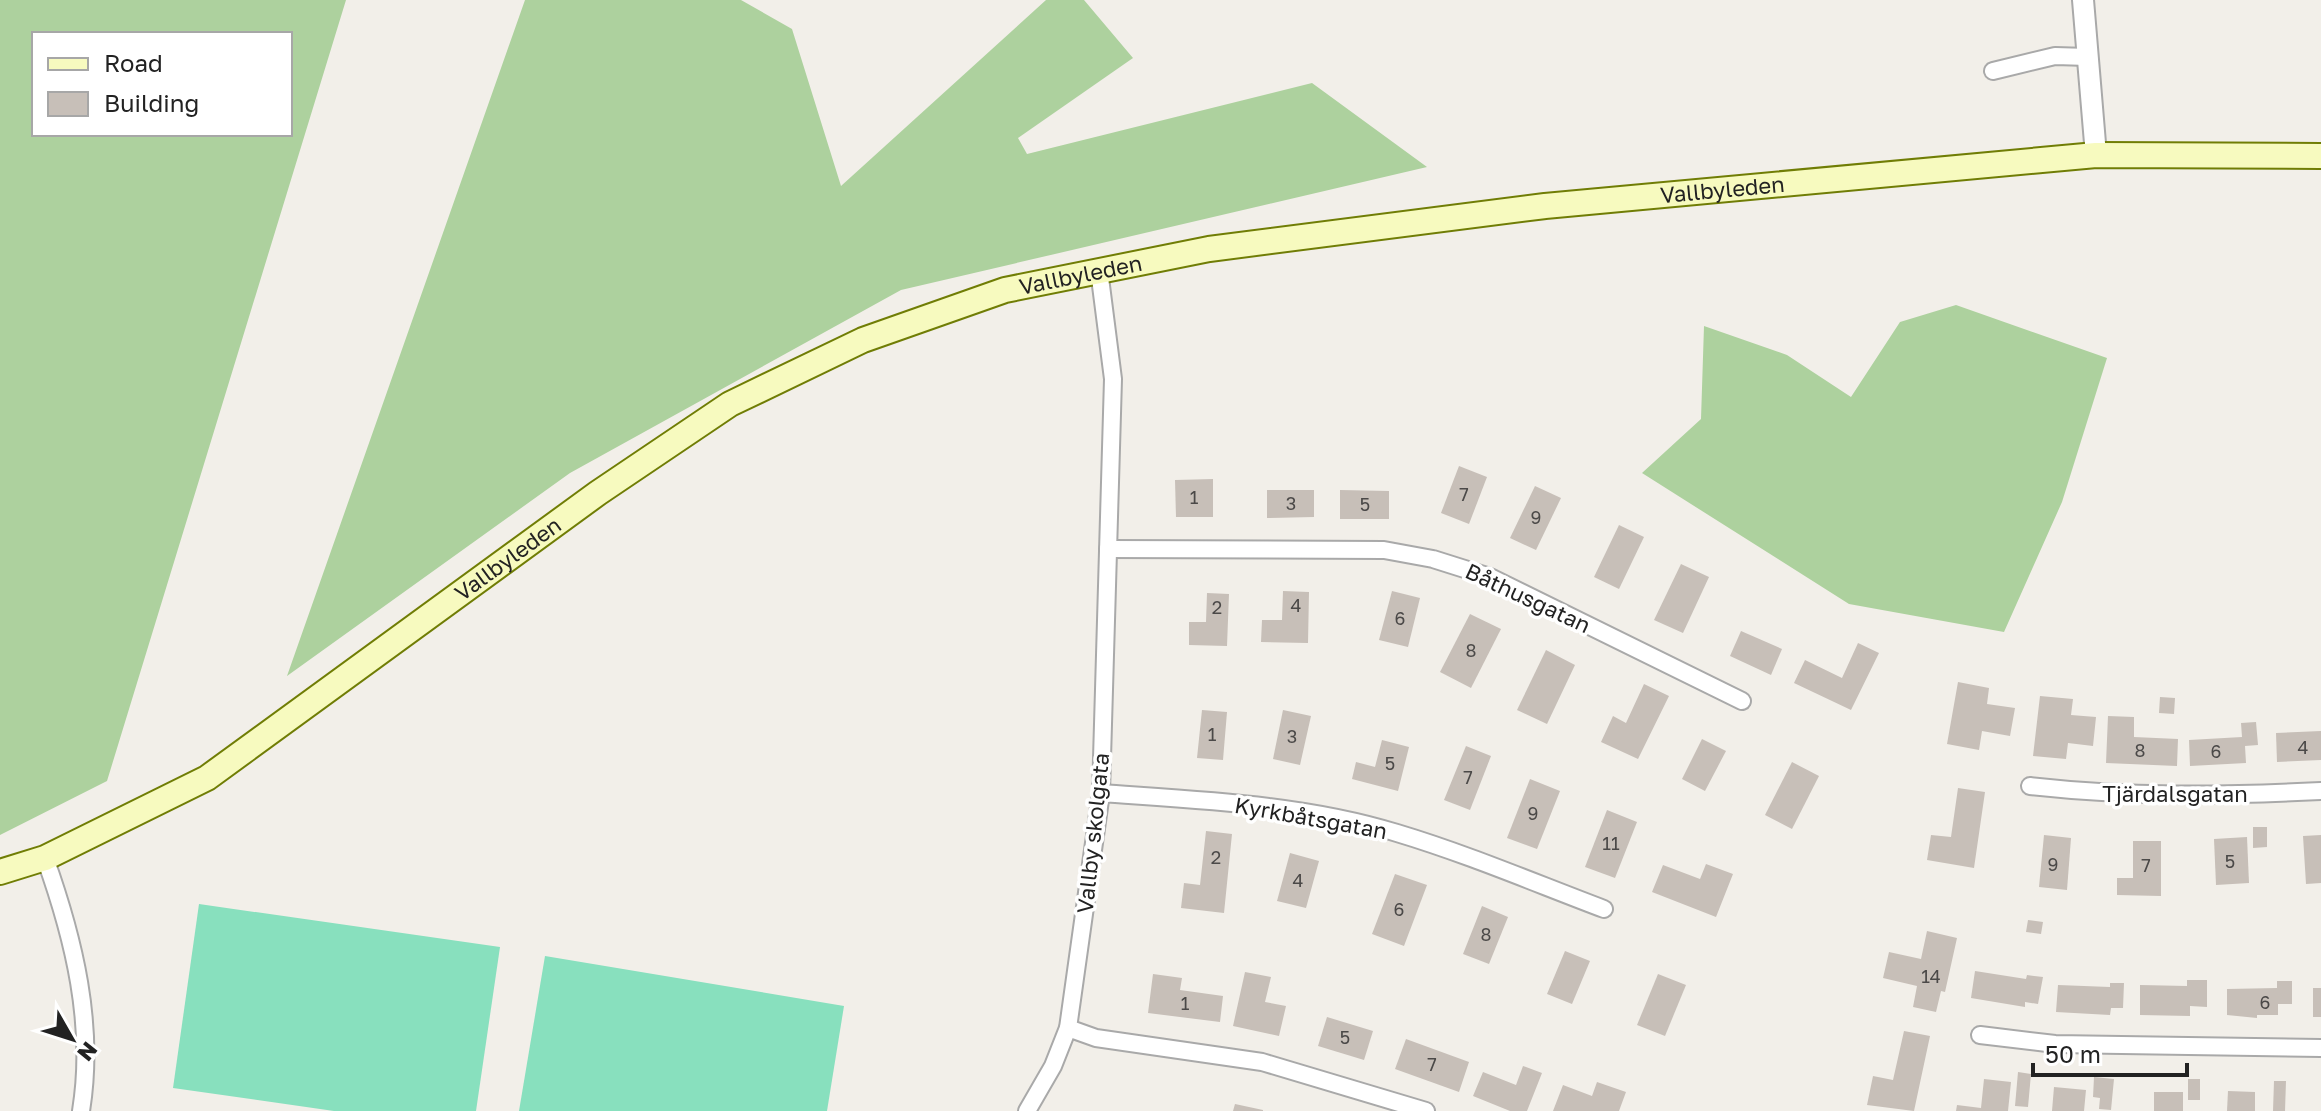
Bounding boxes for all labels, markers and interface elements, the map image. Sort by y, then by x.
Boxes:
legend [32,32,292,136]
text: Road [104,48,163,77]
text: Building [104,88,199,117]
street label: Vallbyleden [1659,170,1786,208]
street label: Vallbyleden [1017,249,1144,300]
house number: 7 [1459,483,1469,505]
house number: 1 [1190,486,1199,508]
house number: 3 [1286,492,1296,514]
house number: 5 [1360,493,1370,515]
house number: 9 [1531,506,1541,528]
street label: Vallbyleden [449,511,566,606]
street label: Båthusgatan [1461,557,1595,638]
house number: 4 [1291,594,1302,616]
house number: 2 [1212,596,1222,618]
house number: 6 [1395,607,1405,629]
house number: 8 [1466,639,1476,661]
house number: 1 [1208,723,1217,745]
house number: 3 [1287,725,1297,747]
house number: 4 [2298,736,2309,758]
house number: 8 [2135,739,2145,761]
house number: 6 [2211,740,2221,762]
street label: Vallby skolgata [1071,751,1114,915]
house number: 5 [1385,752,1395,774]
house number: 7 [1463,766,1473,788]
street label: Tjärdalsgatan [2102,780,2248,807]
street label: Kyrkbåtsgatan [1233,791,1389,844]
house number: 9 [1528,802,1538,824]
house number: 11 [1602,832,1620,854]
house number: 2 [1211,846,1221,868]
house number: 5 [2225,850,2235,872]
house number: 9 [2048,853,2058,875]
house number: 7 [2141,854,2151,876]
house number: 4 [1293,869,1304,891]
house number: 6 [1394,898,1404,920]
house number: 8 [1481,923,1491,945]
house number: 14 [1921,965,1941,987]
house number: 6 [2260,991,2270,1013]
house number: 1 [1181,992,1190,1014]
north arrow [32,999,112,1079]
house number: 5 [1340,1026,1350,1048]
scale bar [2033,1027,2187,1077]
text: N [72,1037,104,1067]
text: 50 m [2045,1039,2101,1068]
house number: 7 [1427,1053,1437,1075]

